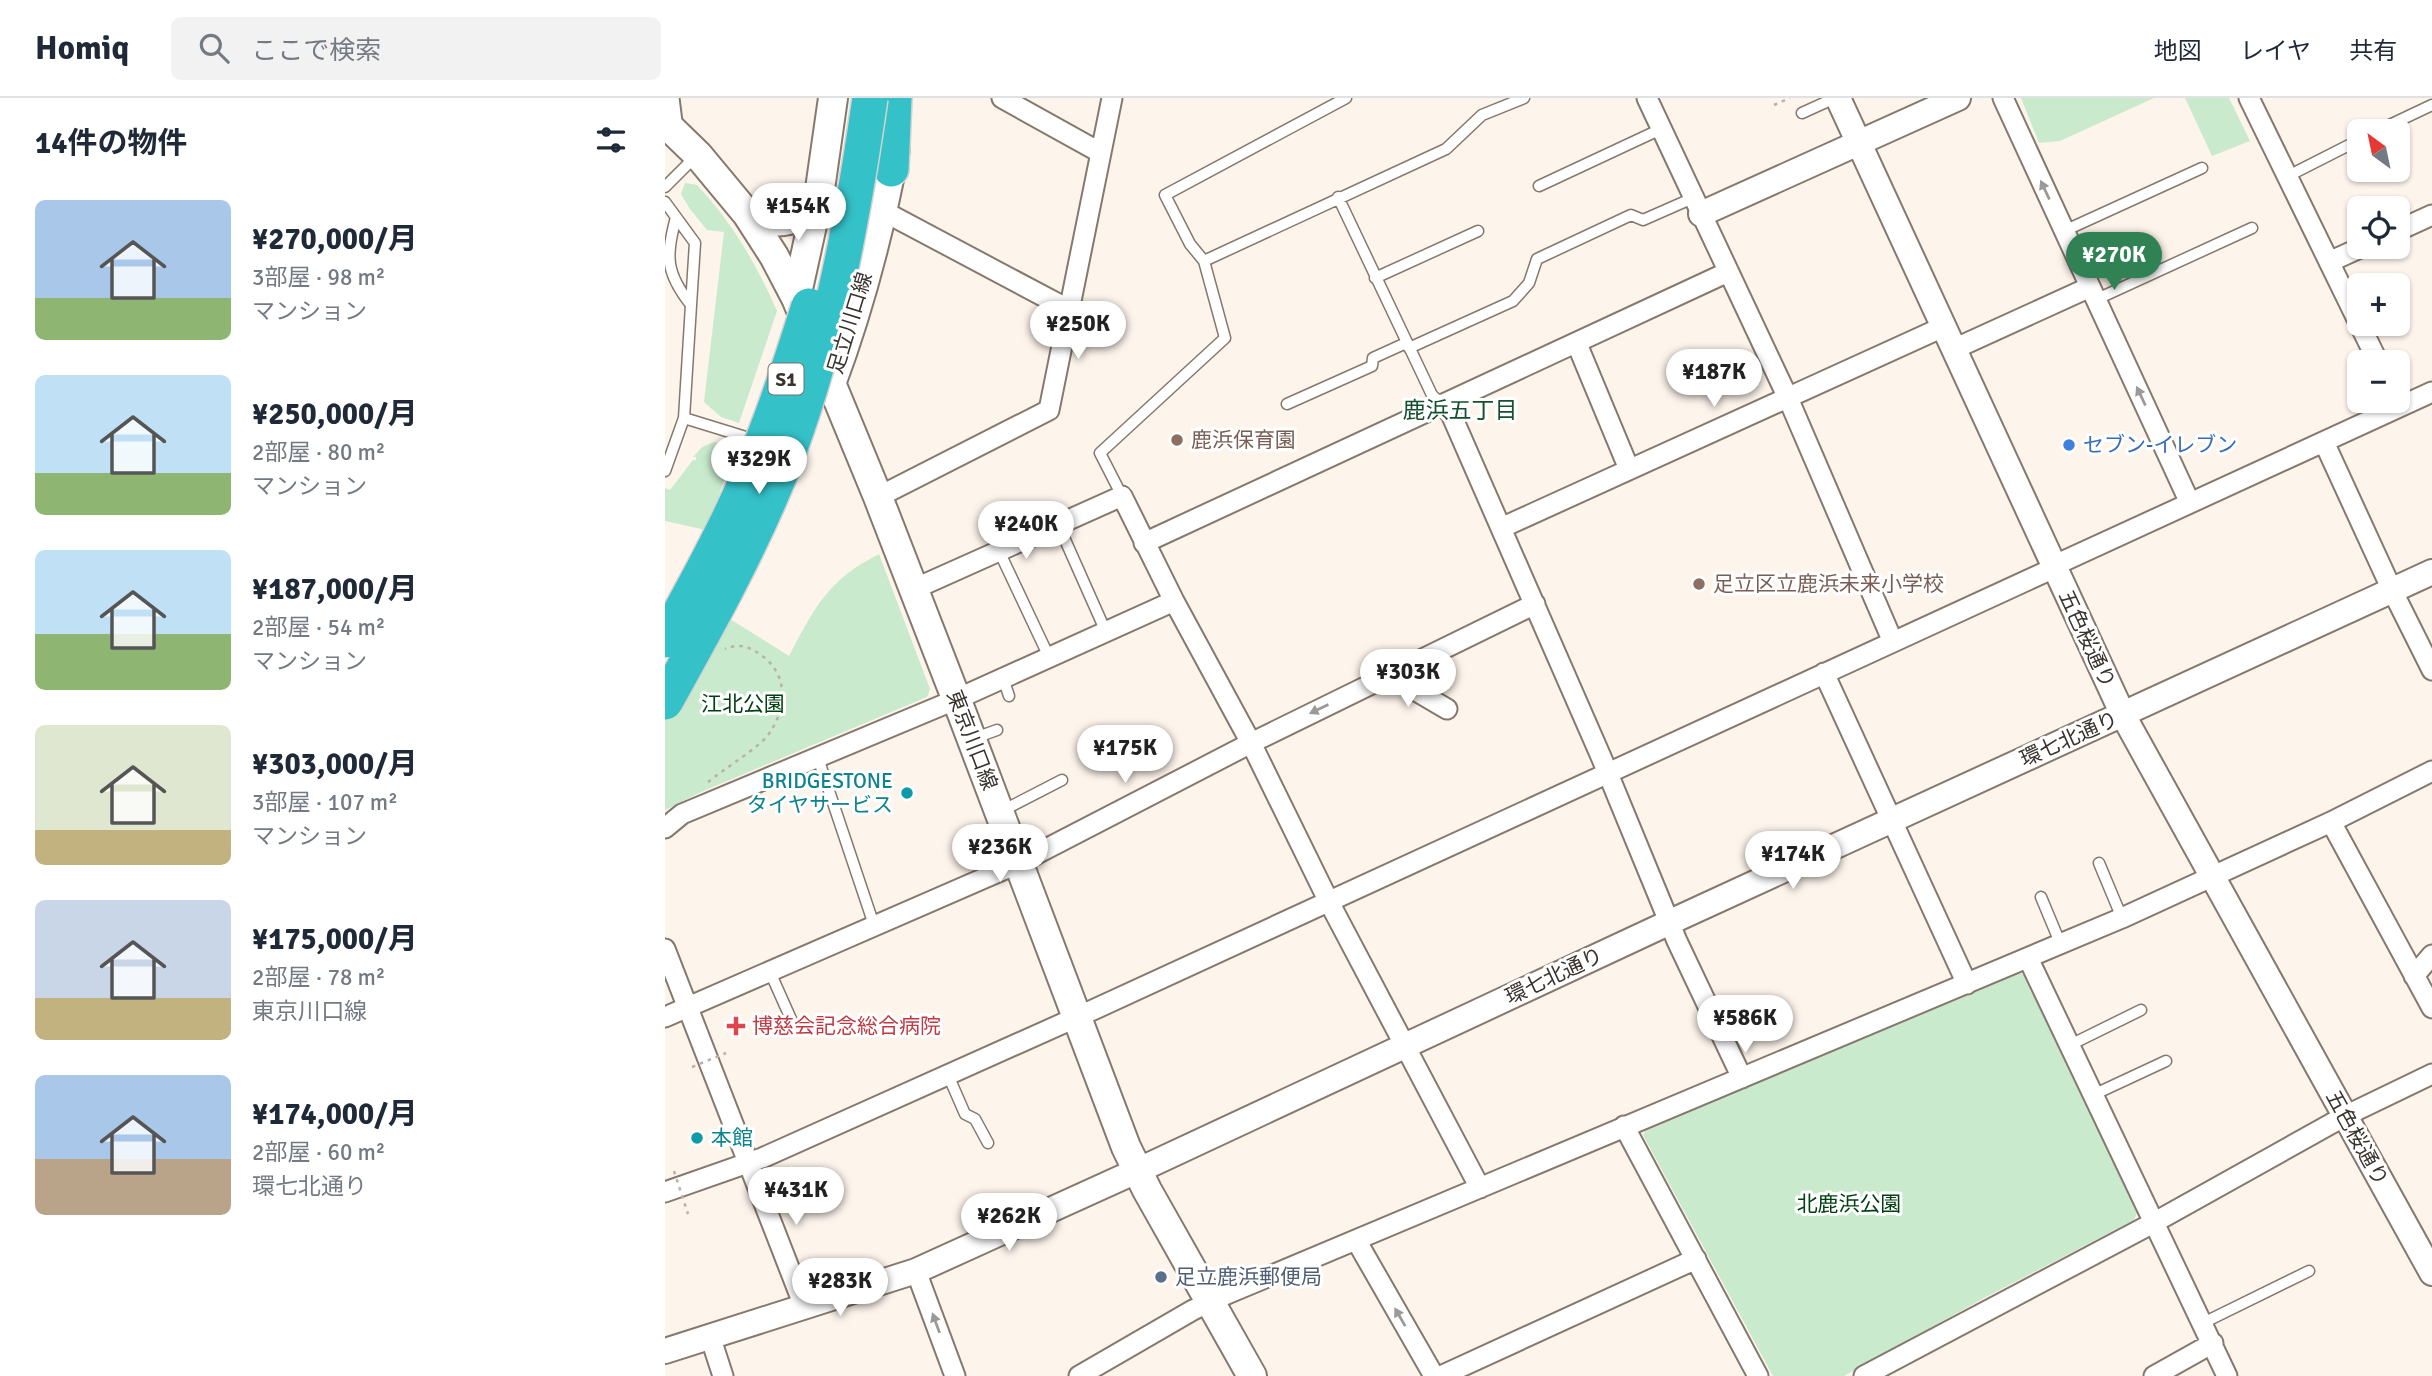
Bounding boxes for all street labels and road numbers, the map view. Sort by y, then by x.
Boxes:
street label: 足立川口線 [822,269,878,377]
road number: S1 [769,364,803,394]
street label: 五色桜通り [2053,586,2121,692]
street label: 東京川口線 [941,686,1003,794]
street label: 環七北通り [2016,706,2122,772]
street label: 環七北通り [1501,942,1607,1010]
street label: 五色桜通り [2320,1086,2394,1190]

